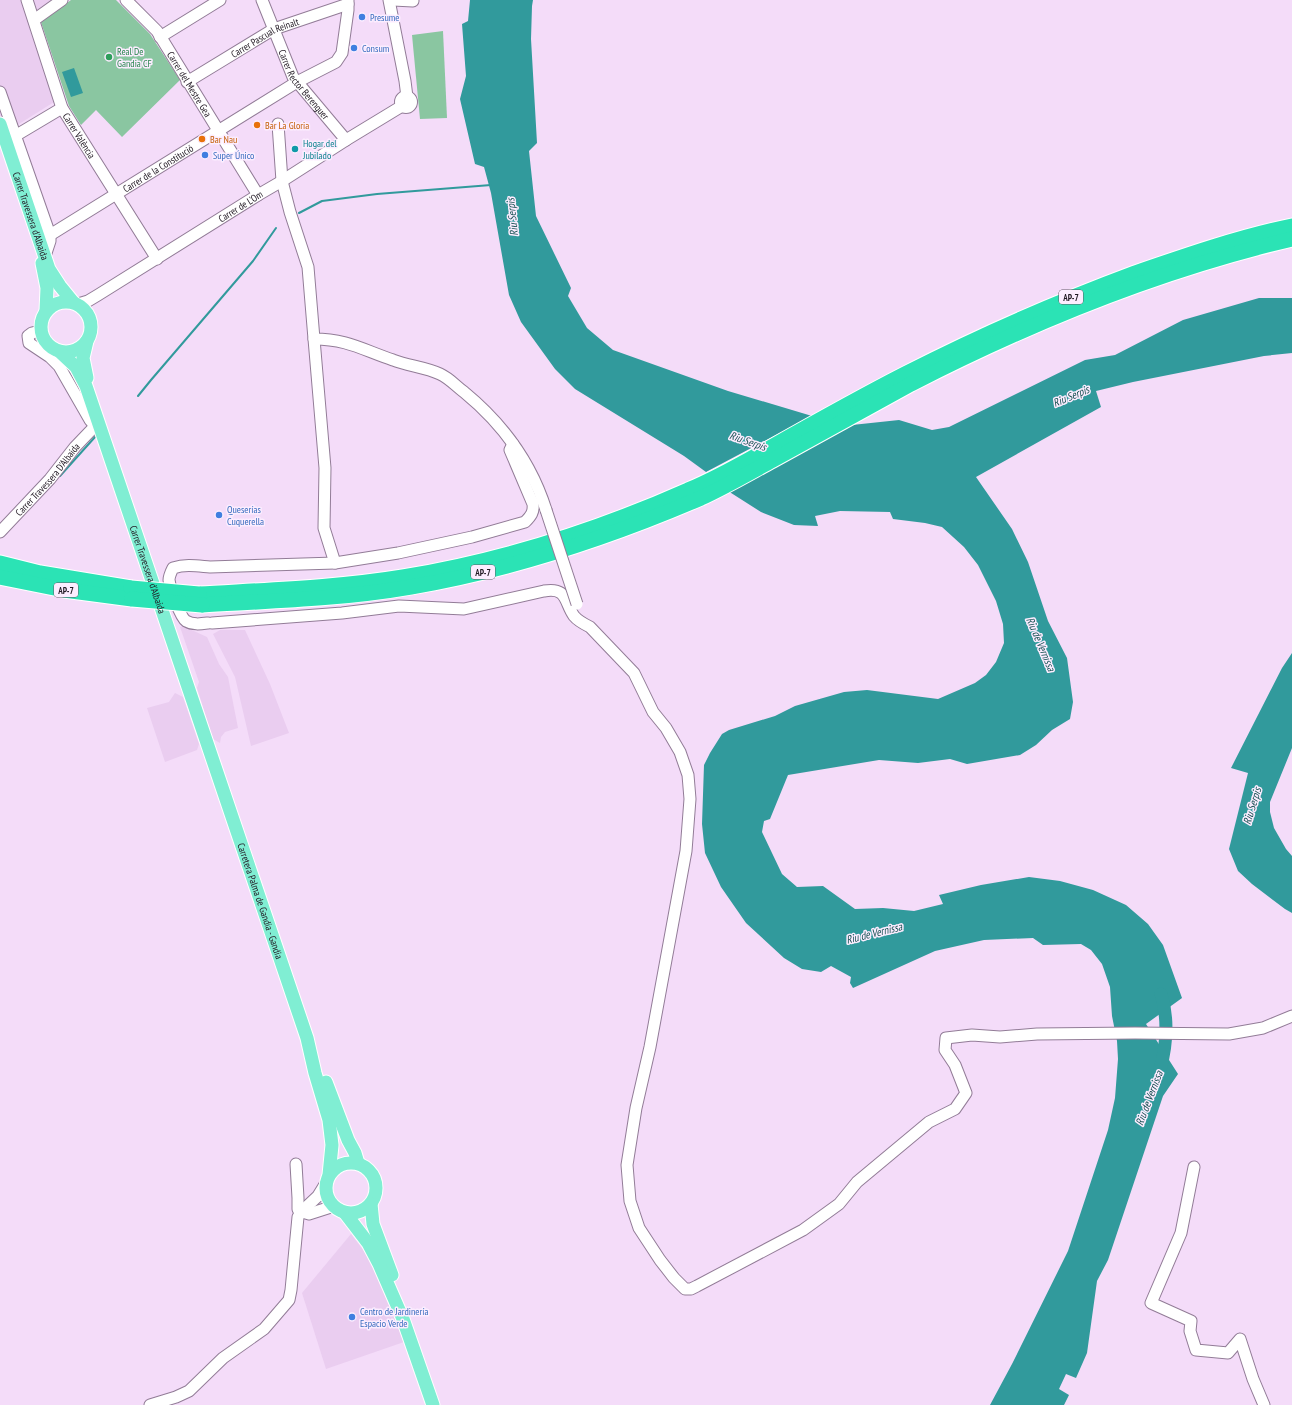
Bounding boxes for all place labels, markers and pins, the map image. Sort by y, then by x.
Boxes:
place label: Presume [370,11,399,24]
marker: Presume [357,12,367,22]
place label: Consum [362,42,389,55]
marker: Consum [349,43,359,53]
place label: Real De Gandia CF [117,45,152,70]
marker: Real De Gandia CF [104,52,114,62]
place label: Bar La Gloria [265,119,309,132]
marker: Bar La Gloria [252,120,262,130]
place label: Bar Nau [210,133,237,146]
marker: Bar Nau [197,134,207,144]
place label: Hogar del Jubilado [302,137,337,162]
marker: Hogar del Jubilado [290,144,300,154]
place label: Super Único [213,149,254,162]
marker: Super Único [200,150,210,160]
place label: Queserías Cuquerella [227,503,264,528]
marker: Queserías Cuquerella [214,510,224,520]
place label: Centro de Jardinería Espacio Verde [360,1305,428,1330]
marker: Centro de Jardinería Espacio Verde [347,1312,357,1322]

